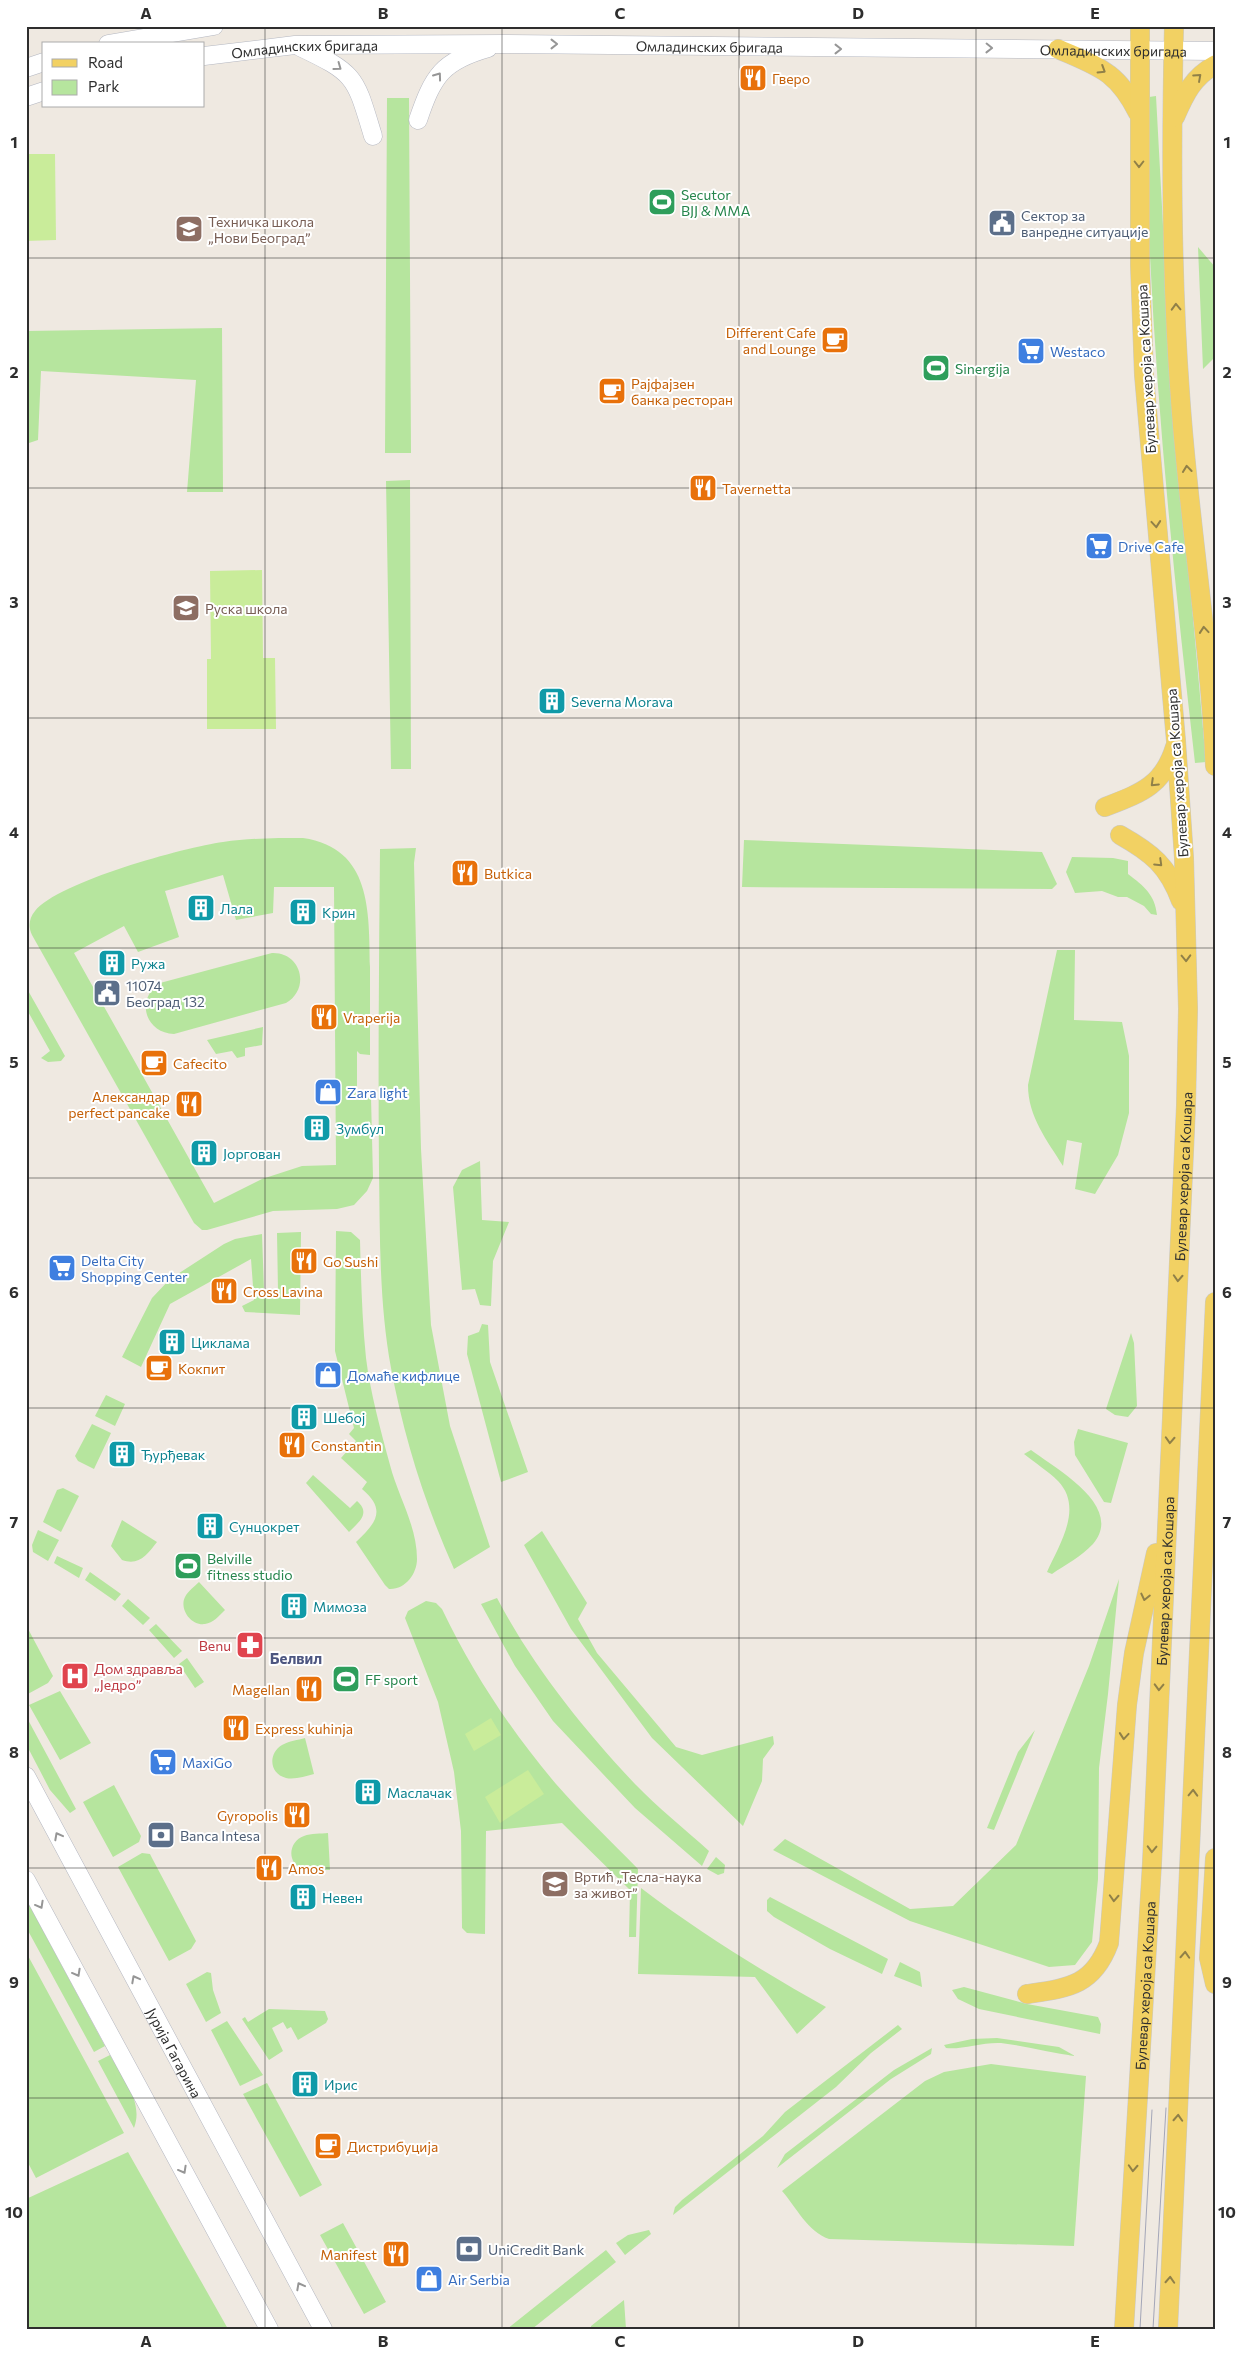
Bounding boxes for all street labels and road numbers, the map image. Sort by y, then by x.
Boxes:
street label: Омладинских бригада [230,36,378,61]
street label: Омладинских бригада [636,37,783,55]
street label: Омладинских бригада [1040,41,1187,59]
street label: Булевар хероја са Кошара [1133,284,1159,454]
street label: Булевар хероја са Кошара [1163,688,1191,858]
street label: Булевар хероја са Кошара [1171,1092,1195,1262]
street label: Булевар хероја са Кошара [1152,1496,1177,1666]
street label: Булевар хероја са Кошара [1131,1901,1158,2071]
street label: Јурија Гагарина [143,2005,206,2101]

